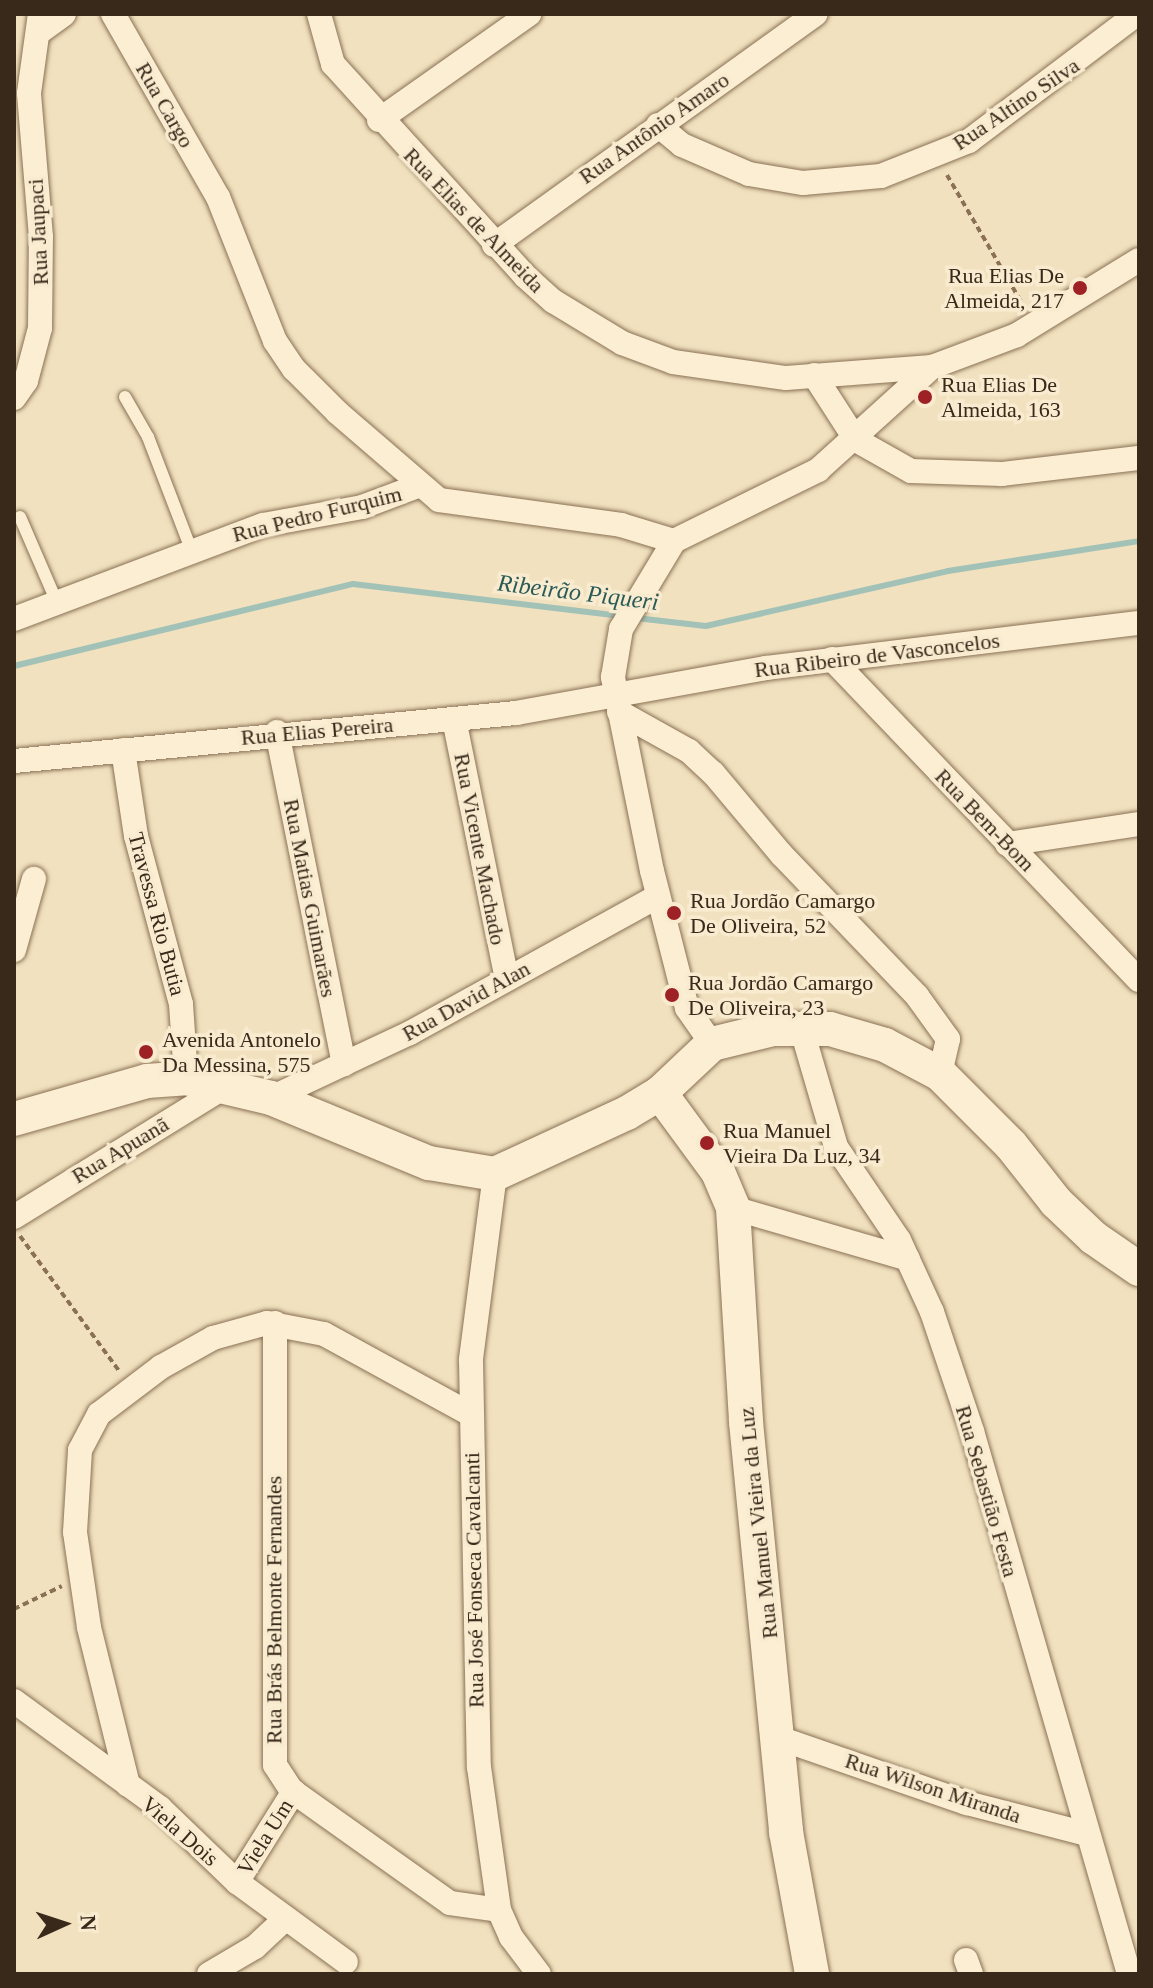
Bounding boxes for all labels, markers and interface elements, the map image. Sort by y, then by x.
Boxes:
street label: Rua Altino Silva [947,52,1085,156]
street label: Rua Cargo [130,58,200,152]
street label: Rua Antônio Amaro [573,66,735,190]
street label: Rua Elias de Almeida [398,142,550,298]
street label: Rua Jaupaci [22,178,54,286]
place label: Rua Elias De Almeida, 217 [944,262,1064,314]
marker: Rua Elias De Almeida, 217 [1071,279,1089,297]
place label: Rua Elias De Almeida, 163 [941,371,1061,422]
marker: Rua Elias De Almeida, 163 [916,388,934,406]
street label: Rua Pedro Furquim [230,480,404,548]
water label: Ribeirão Piqueri [496,569,660,617]
street label: Rua Ribeiro de Vasconcelos [753,627,1001,683]
street label: Rua Elias Pereira [240,711,394,751]
street label: Rua Vicente Machado [448,751,512,947]
street label: Rua Bem-Bom [929,763,1041,877]
street label: Rua Matias Guimarães [278,797,342,999]
street label: Travessa Rio Butia [123,830,191,998]
place label: Rua Jordão Camargo De Oliveira, 52 [690,887,875,938]
marker: Rua Jordão Camargo De Oliveira, 52 [665,904,683,922]
street label: Rua David Alan [397,955,535,1047]
place label: Rua Jordão Camargo De Oliveira, 23 [688,969,873,1020]
marker: Rua Jordão Camargo De Oliveira, 23 [663,986,681,1004]
place label: Avenida Antonelo Da Messina, 575 [162,1026,322,1078]
marker: Avenida Antonelo Da Messina, 575 [137,1043,155,1061]
street label: Rua Apuanã [66,1111,174,1189]
place label: Rua Manuel Vieira Da Luz, 34 [723,1117,881,1168]
marker: Rua Manuel Vieira Da Luz, 34 [698,1134,716,1152]
street label: Rua Sebastião Festa [950,1402,1024,1580]
street label: Rua Manuel Vieira da Luz [733,1406,783,1640]
street label: Rua José Fonseca Cavalcanti [459,1452,489,1708]
street label: Rua Brás Belmonte Fernandes [261,1476,287,1744]
street label: Rua Wilson Miranda [842,1747,1024,1829]
street label: Viela Dois [136,1790,224,1872]
street label: Viela Um [231,1794,299,1880]
north arrow [24,1884,104,1964]
text: N [76,1914,101,1931]

